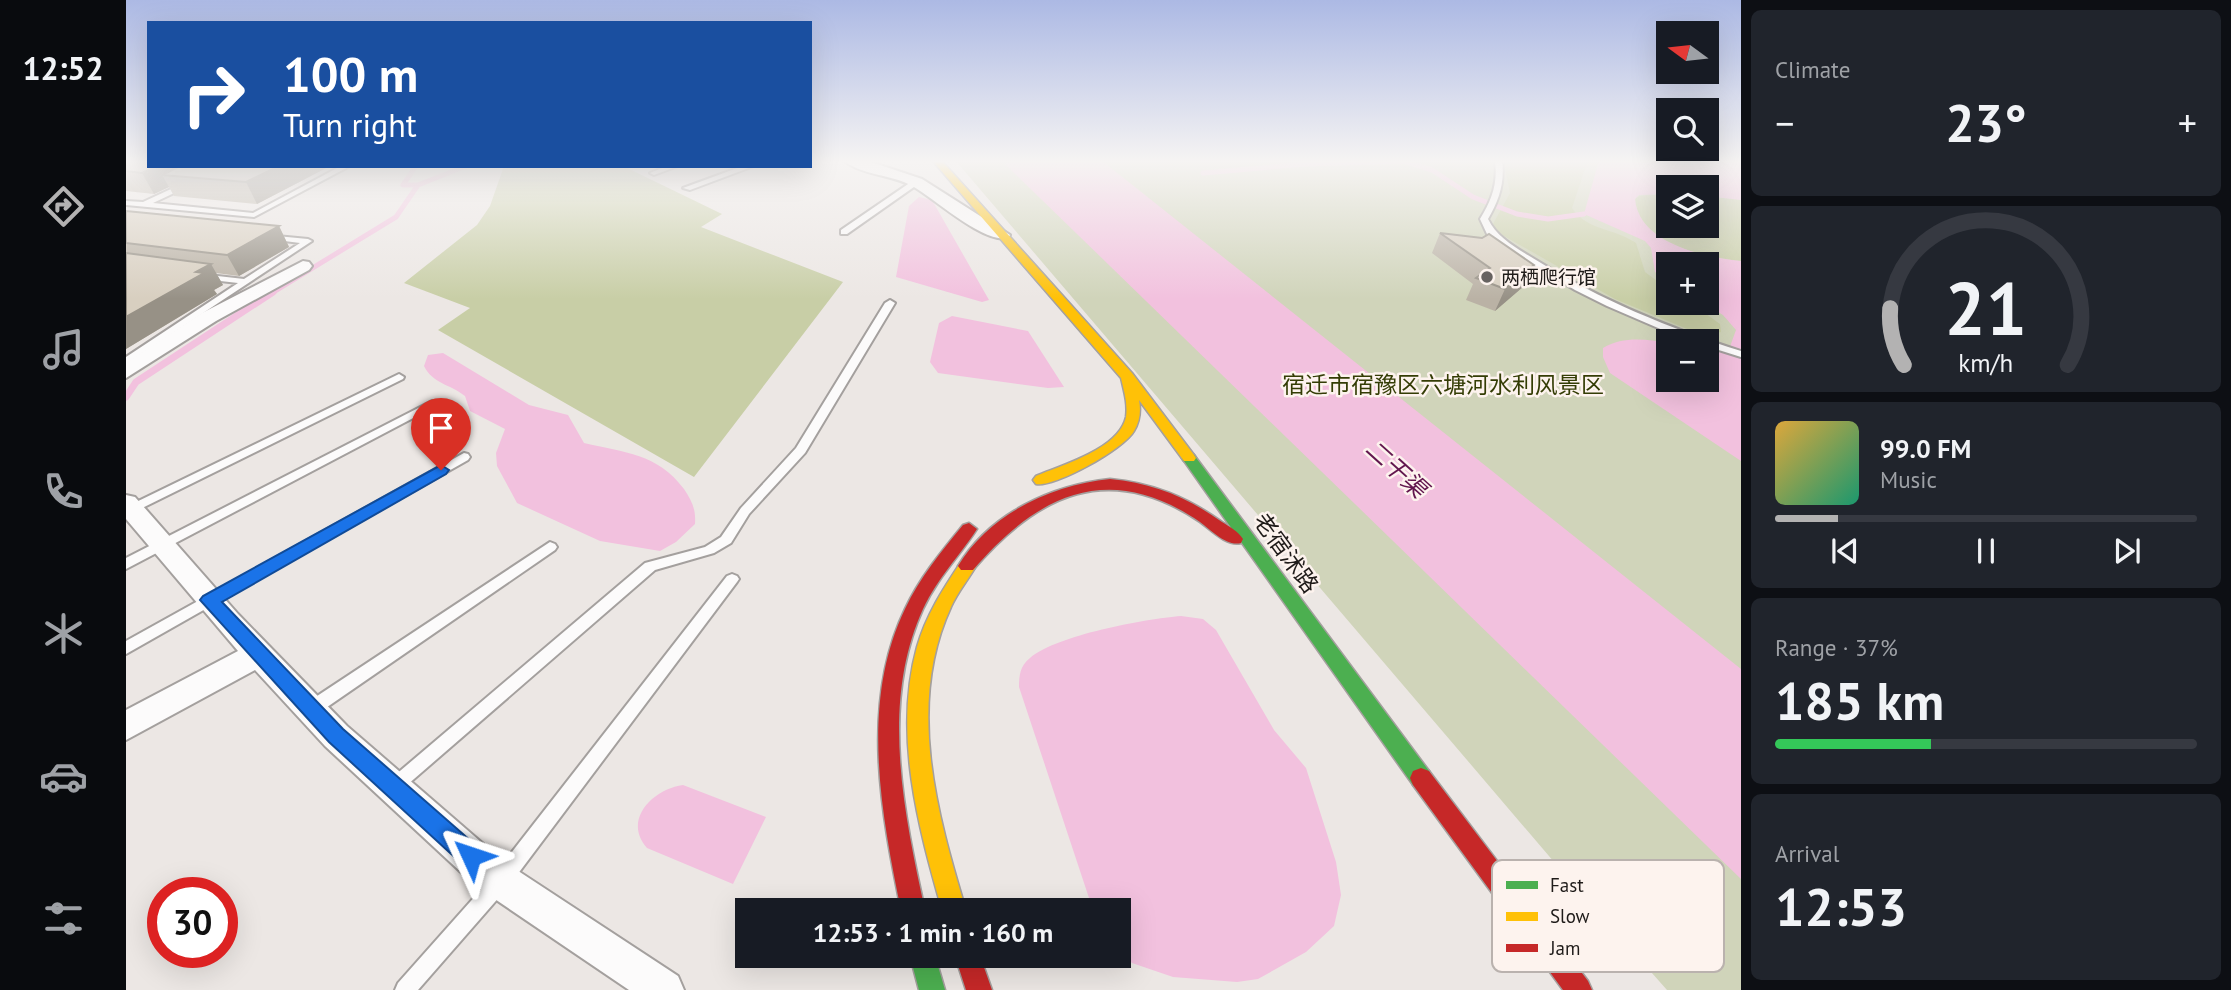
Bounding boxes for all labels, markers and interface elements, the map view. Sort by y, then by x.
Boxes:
north arrow [1656,21,1718,84]
map controls [1656,21,1719,392]
text: 100 m [283,42,418,106]
text: 12:52 [22,47,104,89]
icon: right [168,49,259,140]
text: Climate [1775,55,1850,84]
text: 23° [1945,89,2027,156]
button: search [1656,98,1719,161]
text: − [1775,98,1794,147]
text: + [2178,98,2197,147]
text: Turn right [283,104,417,146]
button: layers [1656,175,1719,238]
icon: directions [39,182,88,231]
button: + [1656,252,1719,315]
text: 21 [1945,261,2027,355]
place label: 两栖爬行馆 [1501,265,1596,289]
marker: 两栖爬行馆 [1479,269,1495,285]
icon: music [39,325,88,374]
button: − [1656,329,1719,392]
text: km/h [1959,347,2013,379]
park label: 宿迁市宿豫区六塘河水利风景区 [1282,370,1604,399]
pin [411,398,471,470]
icon: arrive [422,409,460,447]
text: 99.0 FM [1880,432,1971,465]
water label: 二干渠 [1359,433,1436,506]
text: Music [1880,465,1937,494]
icon: phone [39,467,88,516]
street label: 老宿沭路 [1248,507,1325,598]
icon: previous [1826,532,1864,570]
icon: pause [1967,532,2005,570]
icon: next [2108,532,2146,570]
icon: climate [39,609,88,658]
text: Range · 37% [1775,633,1898,662]
text: 185 km [1775,667,1944,734]
icon: car [39,752,88,801]
position arrow [434,819,508,893]
text: Arrival [1775,839,1839,868]
legend [1492,860,1724,972]
text: Fast [1550,873,1584,897]
text: 12:53 [1775,873,1907,940]
speed limit sign: 30 [147,877,238,968]
icon: filters [39,894,88,943]
text: Slow [1550,904,1590,928]
text: 12:53 · 1 min · 160 m [813,916,1053,949]
text: Jam [1549,936,1580,960]

